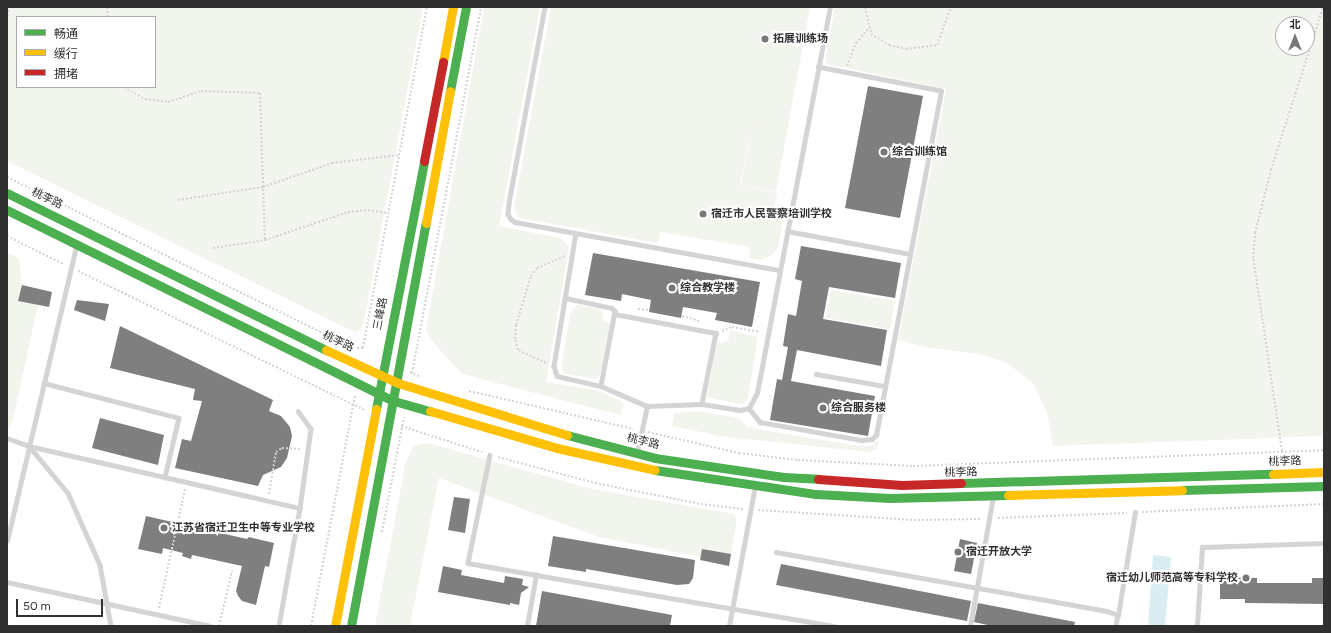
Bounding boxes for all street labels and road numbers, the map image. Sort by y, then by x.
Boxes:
street label: 桃李路 [29,186,65,212]
street label: 三峰路 [371,297,391,331]
street label: 桃李路 [320,329,356,355]
street label: 桃李路 [625,432,661,452]
street label: 桃李路 [1268,455,1302,469]
street label: 桃李路 [944,466,978,480]

